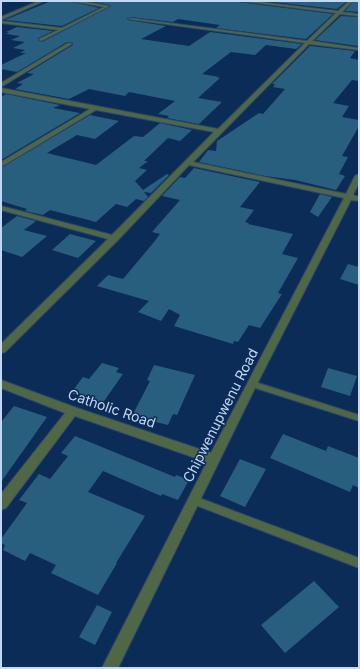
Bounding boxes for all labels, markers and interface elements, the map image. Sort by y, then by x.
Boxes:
street label: Chipwenupwenu Road [179,345,261,485]
street label: Catholic Road [66,385,158,431]

